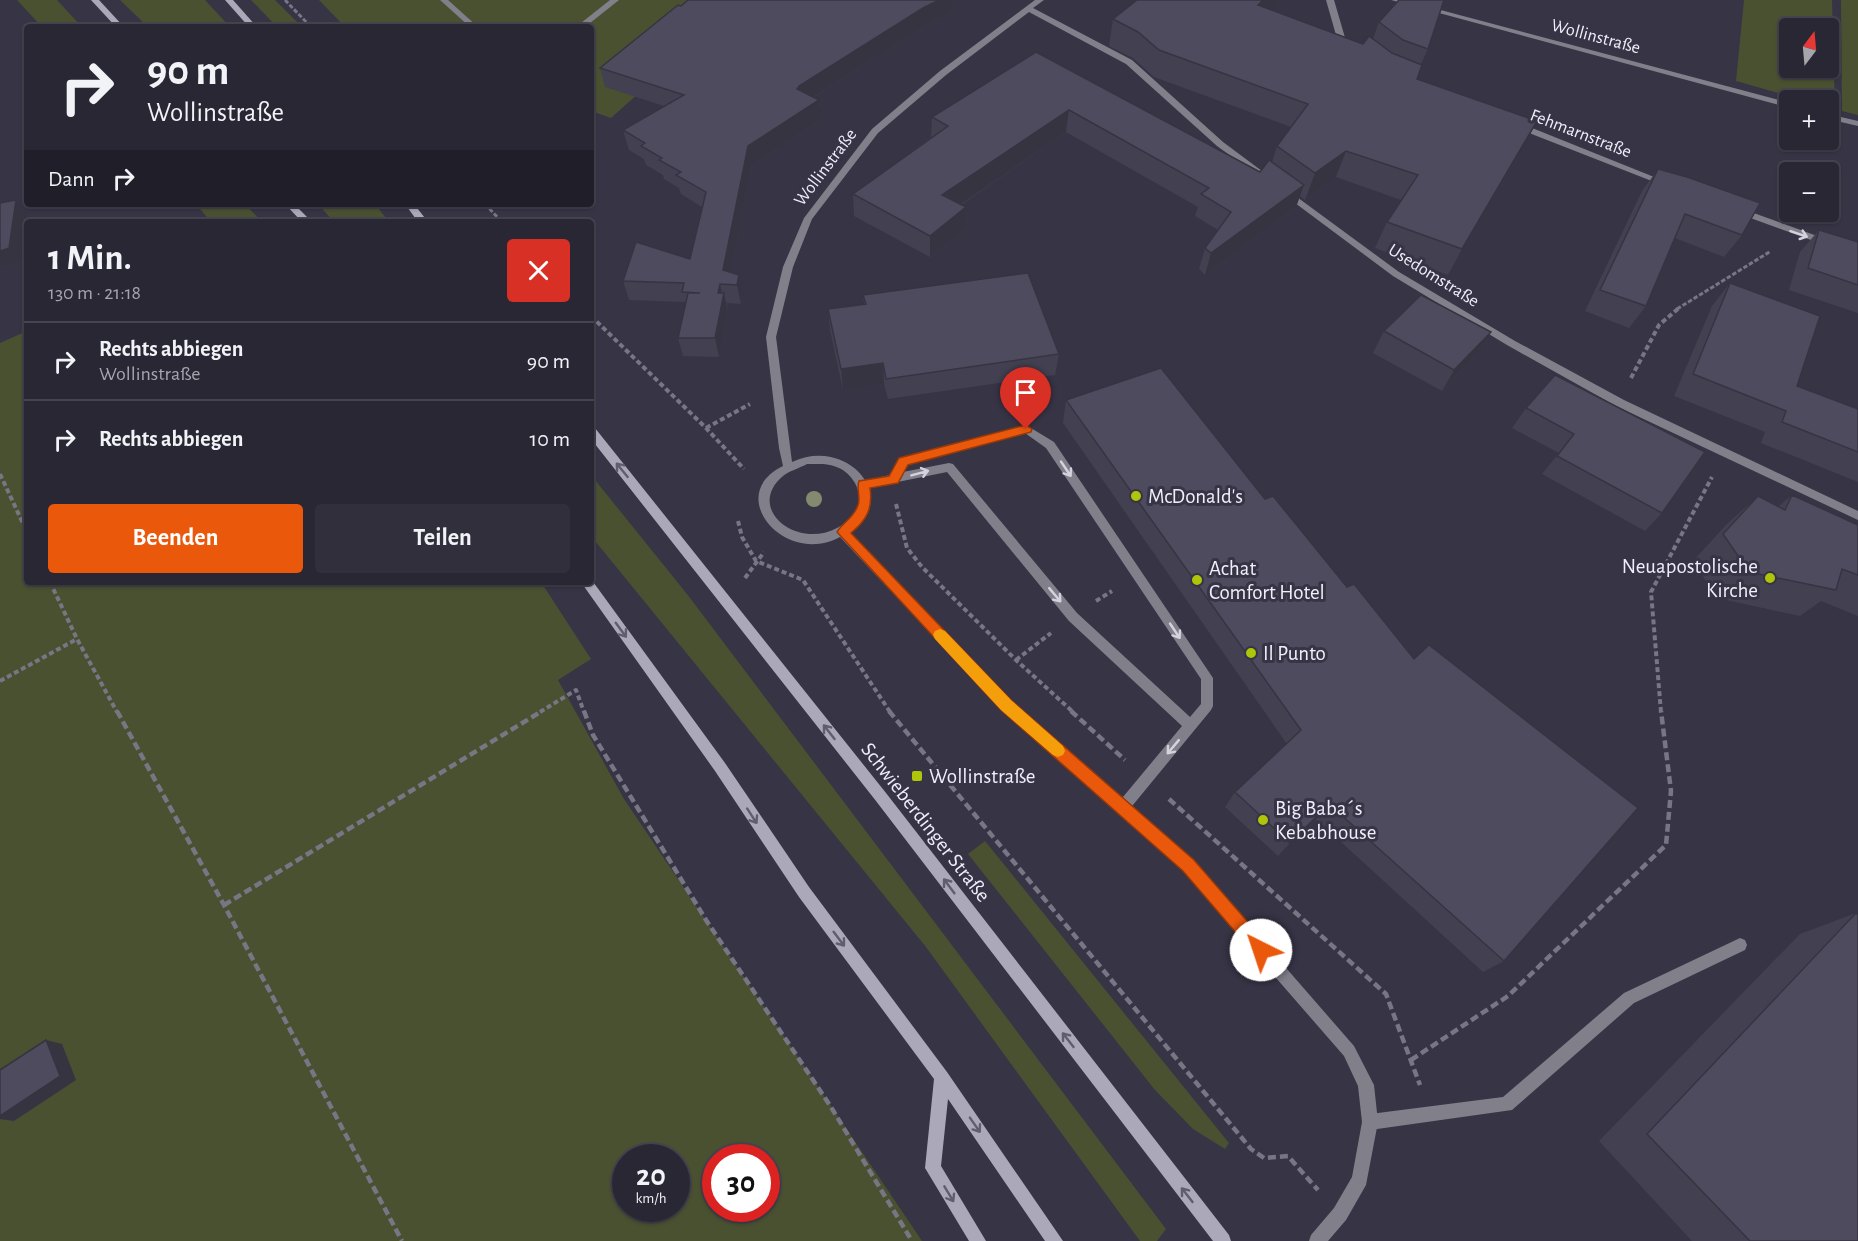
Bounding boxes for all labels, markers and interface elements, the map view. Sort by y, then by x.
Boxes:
street label: Wollinstraße [1549,16,1642,57]
north arrow [1779,18,1839,78]
map controls [1779,18,1839,222]
icon: right [48,48,126,126]
text: 90 m [147,50,229,92]
button: + [1779,90,1839,150]
text: Wollinstraße [147,99,284,126]
street label: Fehmarnstraße [1528,106,1634,161]
street label: Wollinstraße [791,126,860,209]
icon: right [107,162,140,195]
button: − [1779,162,1839,222]
text: Dann [48,168,95,190]
one-way arrow [1789,229,1808,240]
button: close [507,239,570,302]
text: 1 Min. [48,240,132,276]
street label: Usedomstraße [1385,241,1482,311]
text: 130 m · 21:18 [48,283,141,303]
text: Rechts abbiegen [99,338,243,360]
icon: right [48,345,81,378]
text: 90 m [527,350,570,372]
text: Wollinstraße [99,364,200,384]
pin [1000,367,1051,429]
icon: arrive [1009,376,1042,409]
icon: right [48,423,81,456]
text: Rechts abbiegen [99,428,243,450]
text: 10 m [530,428,570,450]
one-way arrow [1060,461,1072,477]
one-way arrow [615,463,629,478]
one-way arrow [910,466,929,478]
place label: McDonald's [1148,486,1243,507]
marker: McDonald's [1129,489,1143,503]
button: Beenden [48,504,303,573]
button: Teilen [315,504,570,573]
place label: Neuapostolische Kirche [1622,556,1758,601]
place label: Achat Comfort Hotel [1209,558,1325,603]
marker: Neuapostolische Kirche [1763,571,1777,585]
marker: Achat Comfort Hotel [1190,573,1204,587]
one-way arrow [1048,587,1061,603]
one-way arrow [615,621,627,637]
one-way arrow [1169,623,1181,639]
place label: Il Punto [1263,643,1326,664]
marker: Il Punto [1244,646,1258,660]
one-way arrow [823,724,836,740]
street label: Schwieberdinger Straße [857,739,994,906]
one-way arrow [1166,739,1180,754]
place label: Wollinstraße [929,766,1036,787]
marker: Wollinstraße [910,769,924,783]
place label: Big Baba´s Kebabhouse [1275,798,1376,843]
one-way arrow [746,807,758,824]
marker: Big Baba´s Kebabhouse [1256,813,1270,827]
one-way arrow [942,878,955,894]
position arrow [1229,918,1293,982]
one-way arrow [833,931,845,947]
one-way arrow [1061,1033,1074,1049]
one-way arrow [969,1117,981,1133]
speed limit sign: 30 [702,1144,780,1222]
text: 20 [636,1161,666,1191]
one-way arrow [944,1185,956,1202]
one-way arrow [1181,1187,1194,1203]
text: km/h [636,1191,666,1206]

